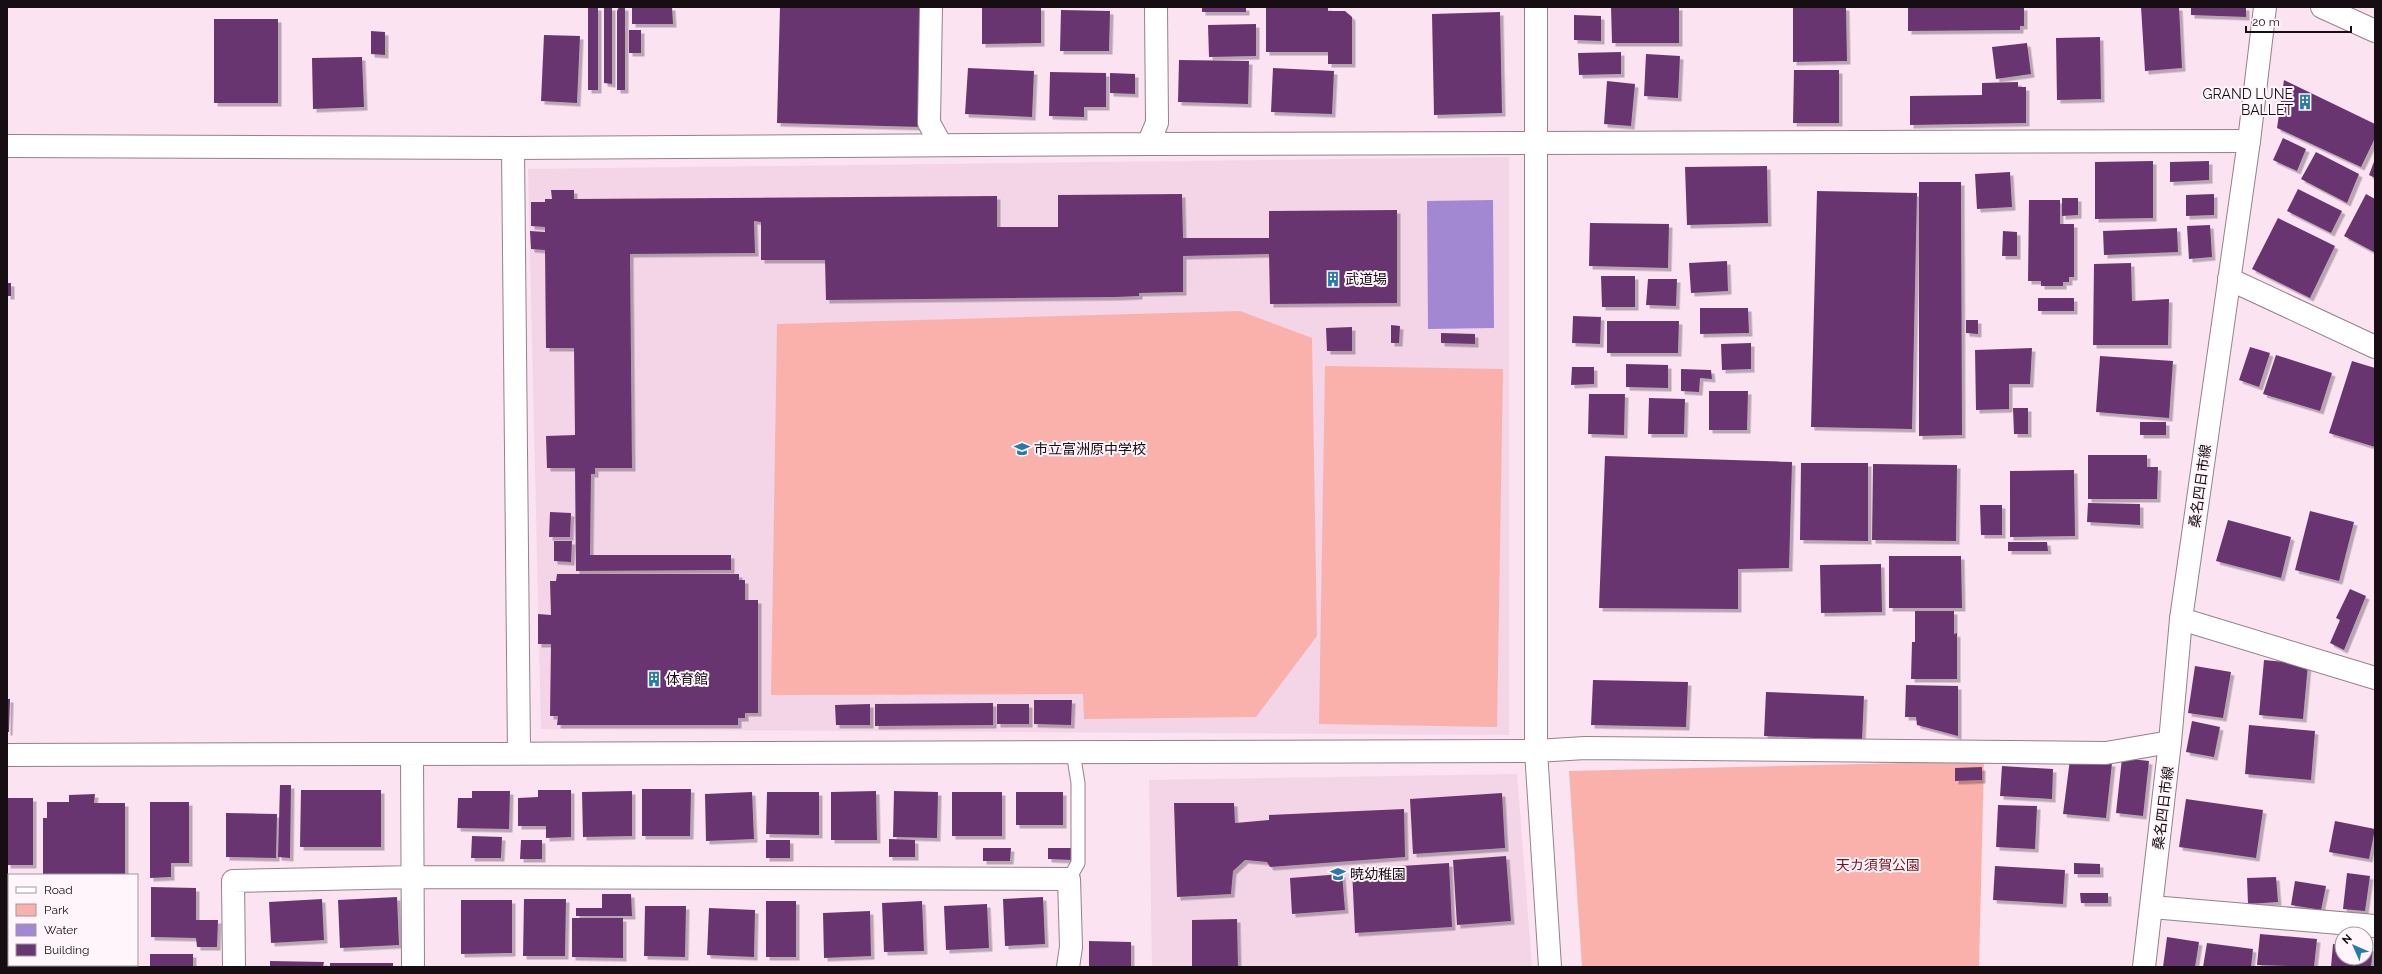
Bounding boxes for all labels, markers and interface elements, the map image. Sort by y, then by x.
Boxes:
scale bar [2246,8,2351,34]
text: 20 m [2252,15,2280,29]
place label: GRAND LUNE BALLET [2202,86,2293,118]
building icon: GRAND LUNE BALLET [2296,93,2314,111]
building icon: 武道場 [1324,270,1342,288]
place label: 武道場 [1345,271,1387,287]
school or university icon: 市立富洲原中学校 [1013,440,1031,458]
place label: 市立富洲原中学校 [1034,441,1146,457]
street label: 桑名四日市線 [2186,443,2214,529]
building icon: 体育館 [645,670,663,688]
place label: 体育館 [666,671,708,687]
street label: 桑名四日市線 [2150,765,2176,851]
park label: 天カ須賀公園 [1836,857,1920,873]
school or university icon: 暁幼稚園 [1329,865,1347,883]
place label: 暁幼稚園 [1350,866,1406,882]
legend [8,874,138,966]
text: Road [44,883,73,897]
text: Park [44,903,69,917]
text: Water [44,923,78,937]
north arrow [2334,926,2374,966]
text: N [2340,932,2355,947]
text: Building [44,943,90,957]

